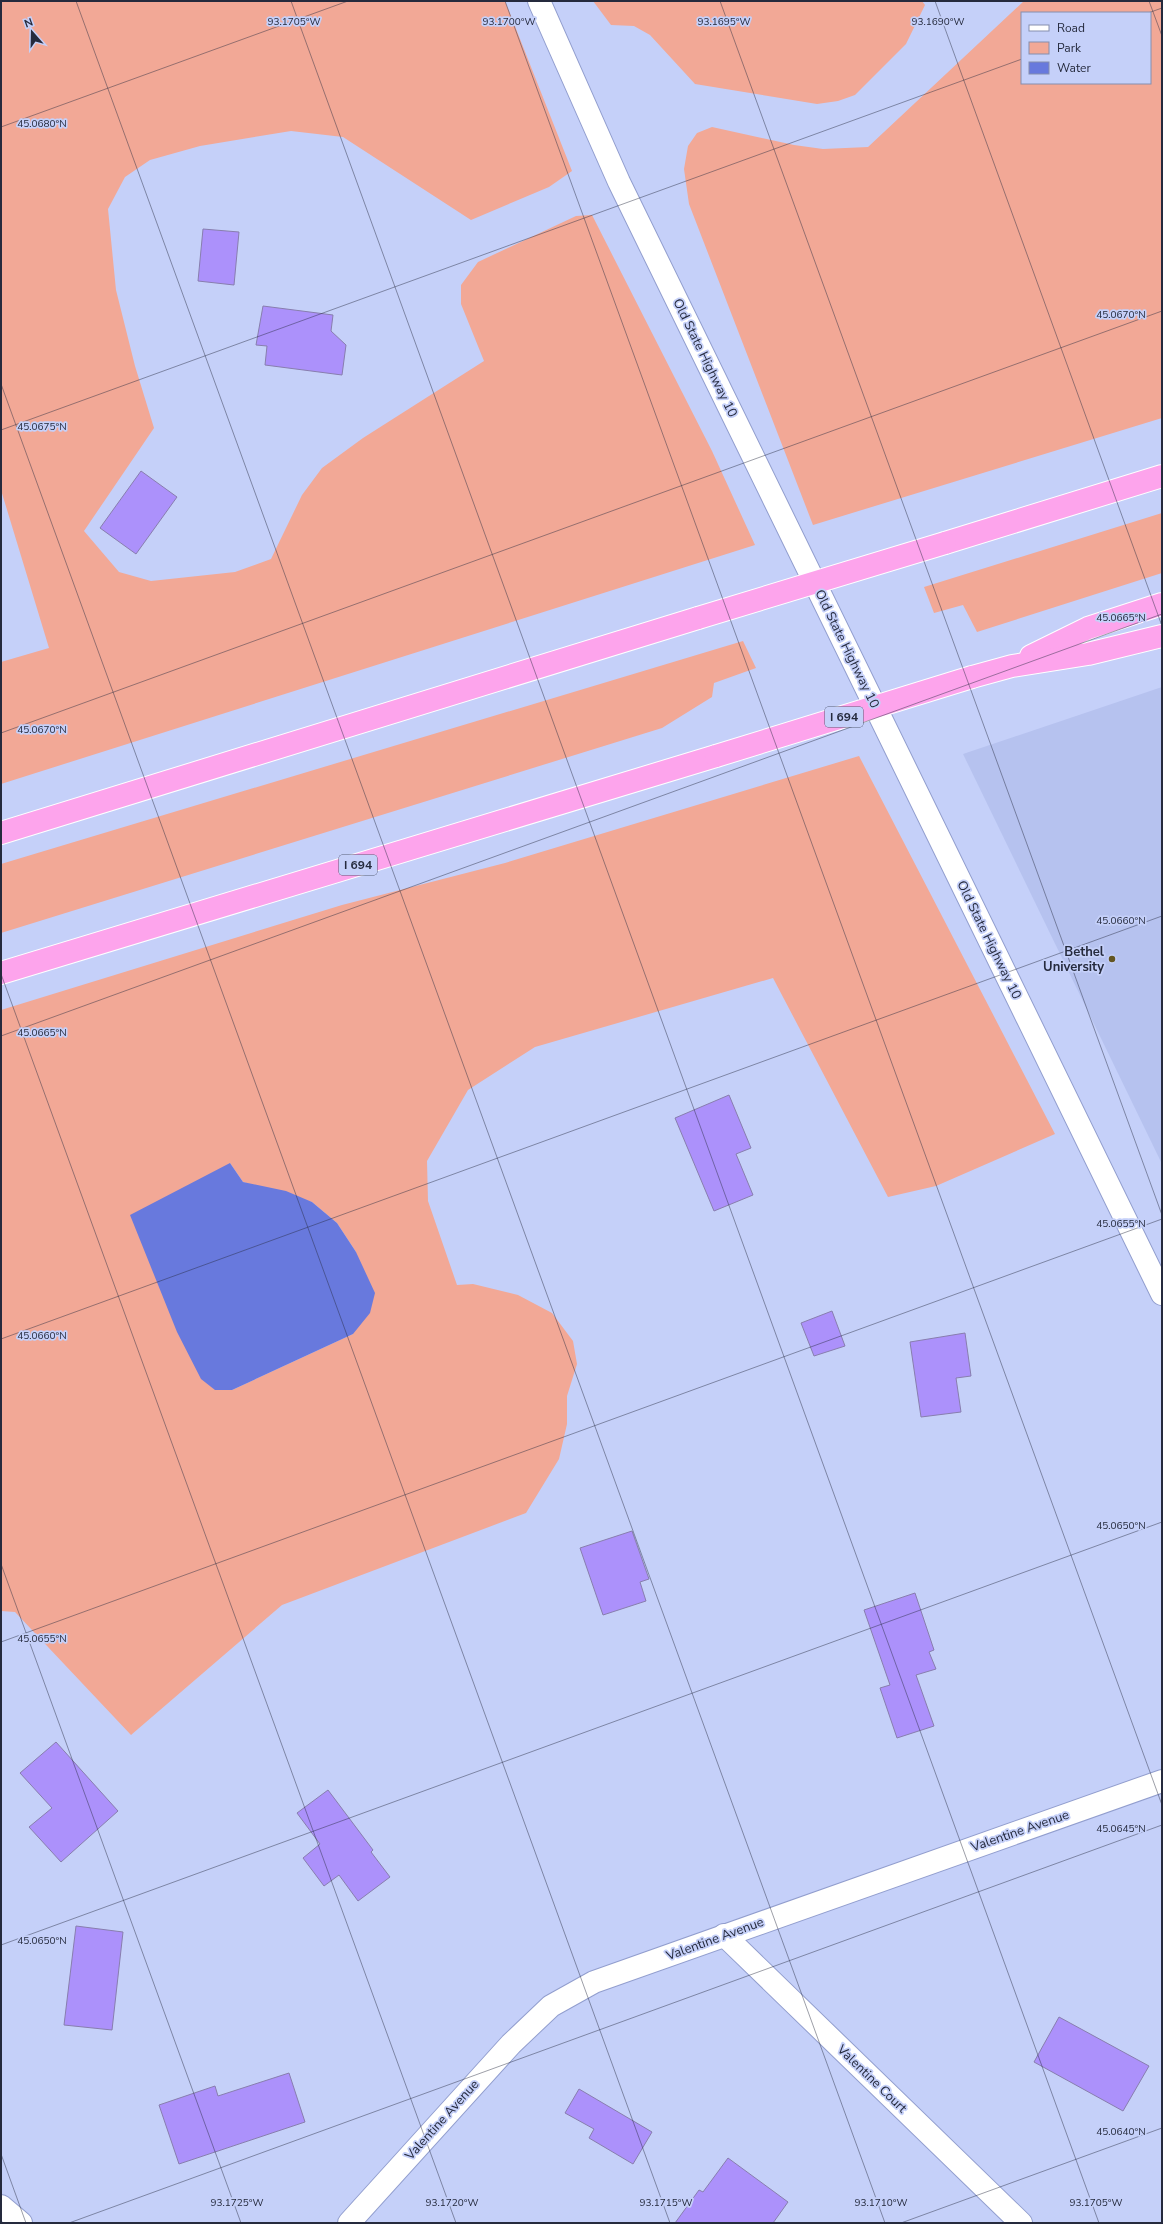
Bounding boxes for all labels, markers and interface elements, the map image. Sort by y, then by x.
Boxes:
north arrow [12,12,52,52]
legend [1021,12,1151,84]
text: N [22,15,35,32]
text: 93.1705°W [267,15,321,29]
text: 93.1700°W [482,15,536,29]
text: 93.1695°W [697,15,751,29]
text: 93.1690°W [911,15,965,29]
text: Road [1057,20,1085,36]
text: Park [1057,40,1082,56]
text: Water [1057,60,1091,76]
text: 45.0680°N [17,117,67,131]
street label: Old State Highway 10 [668,296,742,421]
text: 45.0670°N [1096,308,1146,322]
text: 45.0675°N [17,420,67,434]
street label: Old State Highway 10 [810,587,884,712]
text: 45.0665°N [1096,611,1146,625]
road number: I 694 [825,707,863,727]
text: 45.0670°N [17,723,67,737]
road number: I 694 [339,855,377,875]
street label: Old State Highway 10 [952,878,1026,1003]
text: 45.0660°N [1096,914,1146,928]
place label: Bethel University [1043,943,1105,976]
marker: Bethel University [1107,954,1117,964]
text: 45.0665°N [17,1026,67,1040]
text: 45.0655°N [1096,1217,1146,1231]
text: 45.0660°N [17,1329,67,1343]
text: 45.0650°N [1096,1519,1146,1533]
text: 45.0655°N [17,1632,67,1646]
street label: Valentine Avenue [968,1806,1072,1857]
text: 45.0645°N [1096,1822,1146,1836]
street label: Valentine Avenue [663,1913,766,1965]
text: 45.0650°N [17,1934,67,1948]
street label: Valentine Court [832,2040,911,2117]
street label: Valentine Avenue [400,2076,483,2165]
text: 45.0640°N [1096,2125,1146,2139]
text: 93.1725°W [210,2196,264,2210]
text: 93.1720°W [425,2196,479,2210]
text: 93.1715°W [639,2196,693,2210]
text: 93.1710°W [854,2196,908,2210]
text: 93.1705°W [1069,2196,1123,2210]

